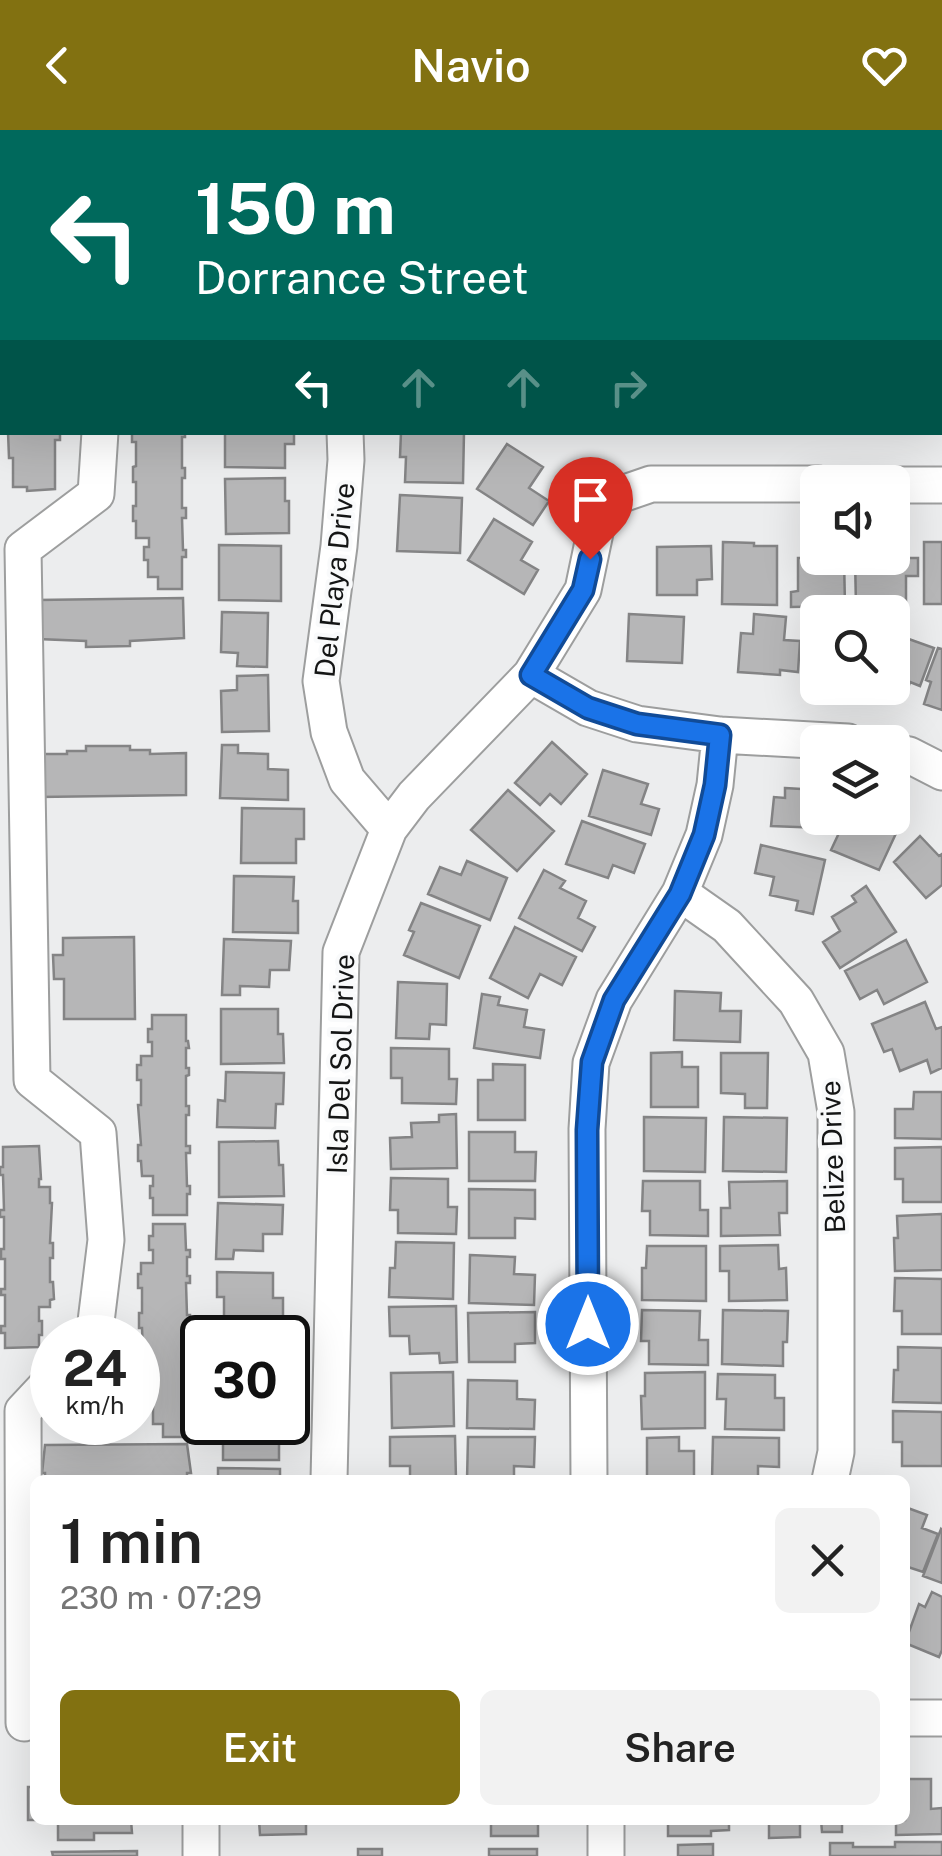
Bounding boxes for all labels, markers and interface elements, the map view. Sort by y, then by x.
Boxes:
icon: back [30,38,85,93]
icon: heart [857,38,912,93]
text: Navio [411,39,531,92]
text: 150 m [195,167,396,250]
icon: left [30,170,160,300]
text: Dorrance Street [195,251,529,304]
icon: left [286,360,341,415]
icon: ahead [391,360,446,415]
icon: ahead [496,360,551,415]
icon: right [601,360,656,415]
pin [548,457,633,560]
map controls [800,465,910,835]
button: sound [800,465,910,575]
icon: arrive [563,472,618,527]
street label: Del Playa Drive [307,481,361,679]
button: search [800,595,910,705]
button: layers [800,725,910,835]
street label: Isla Del Sol Drive [320,953,360,1175]
street label: Belize Drive [813,1080,851,1234]
position arrow [536,1272,640,1376]
speed limit sign: 30 [180,1315,310,1445]
text: 24 [63,1338,127,1397]
text: km/h [66,1390,124,1420]
text: 1 min [60,1506,203,1577]
button: close [775,1508,880,1613]
text: 230 m · 07:29 [60,1579,262,1616]
button: Exit [60,1690,460,1805]
button: Share [480,1690,880,1805]

